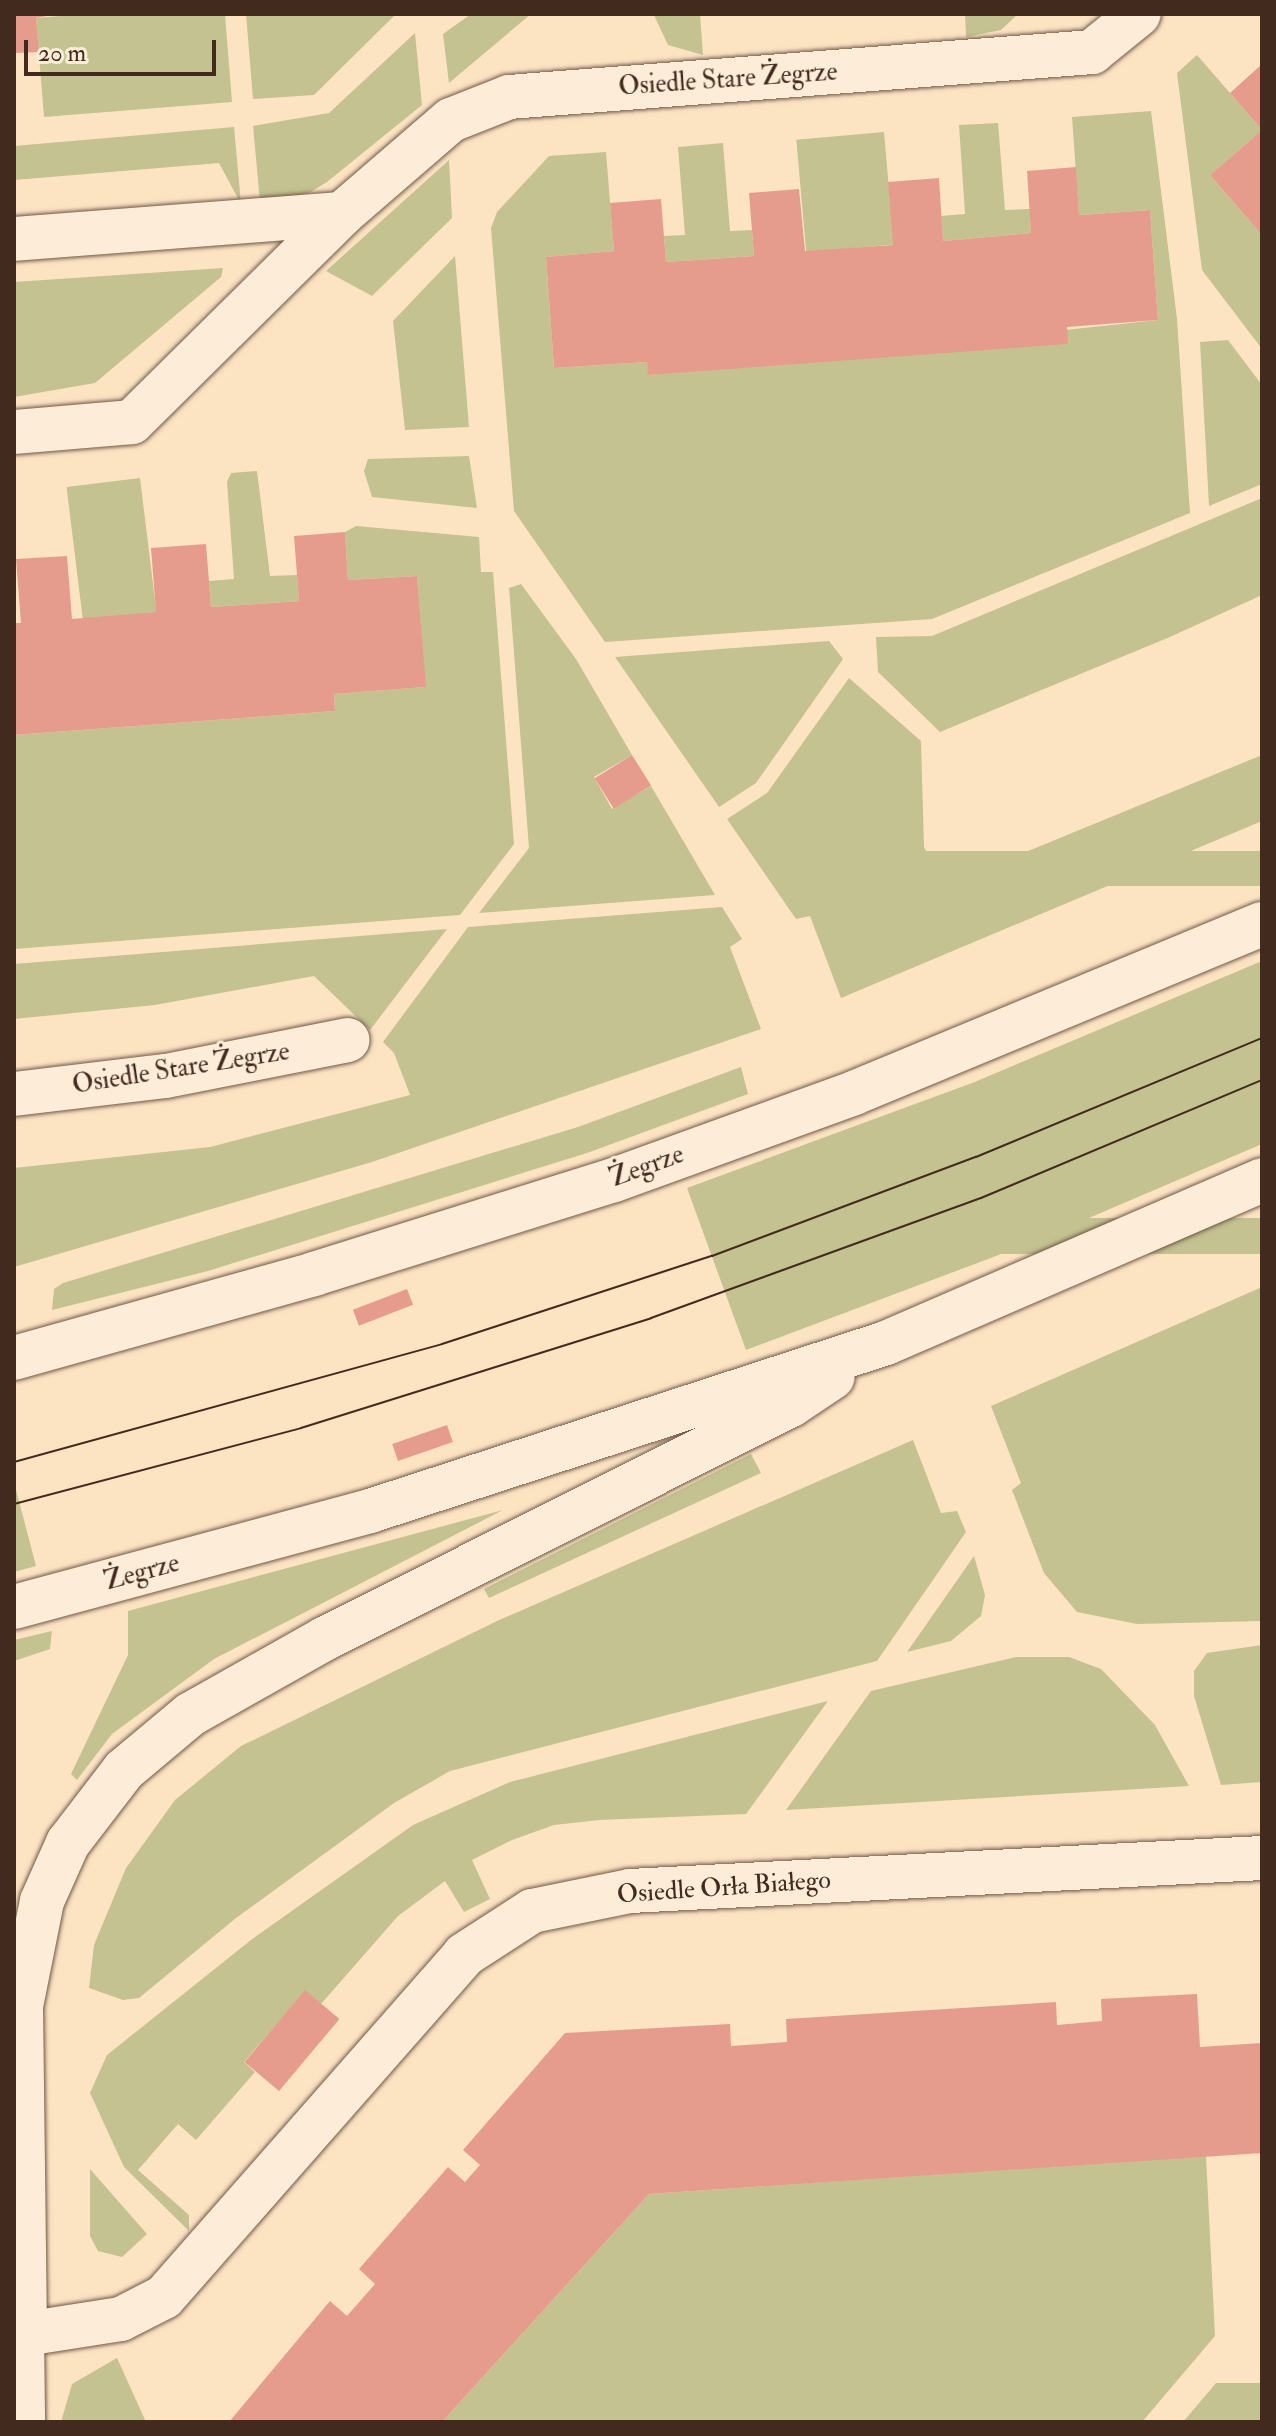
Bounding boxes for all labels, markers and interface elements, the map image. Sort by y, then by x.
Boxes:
scale bar [28,24,220,74]
text: 20 m [38,38,86,69]
street label: Osiedle Stare Żegrze [618,57,838,103]
street label: Osiedle Stare Żegrze [70,1036,292,1102]
street label: Żegrze [606,1139,688,1195]
street label: Żegrze [101,1548,183,1598]
street label: Osiedle Orła Białego [616,1865,832,1911]

